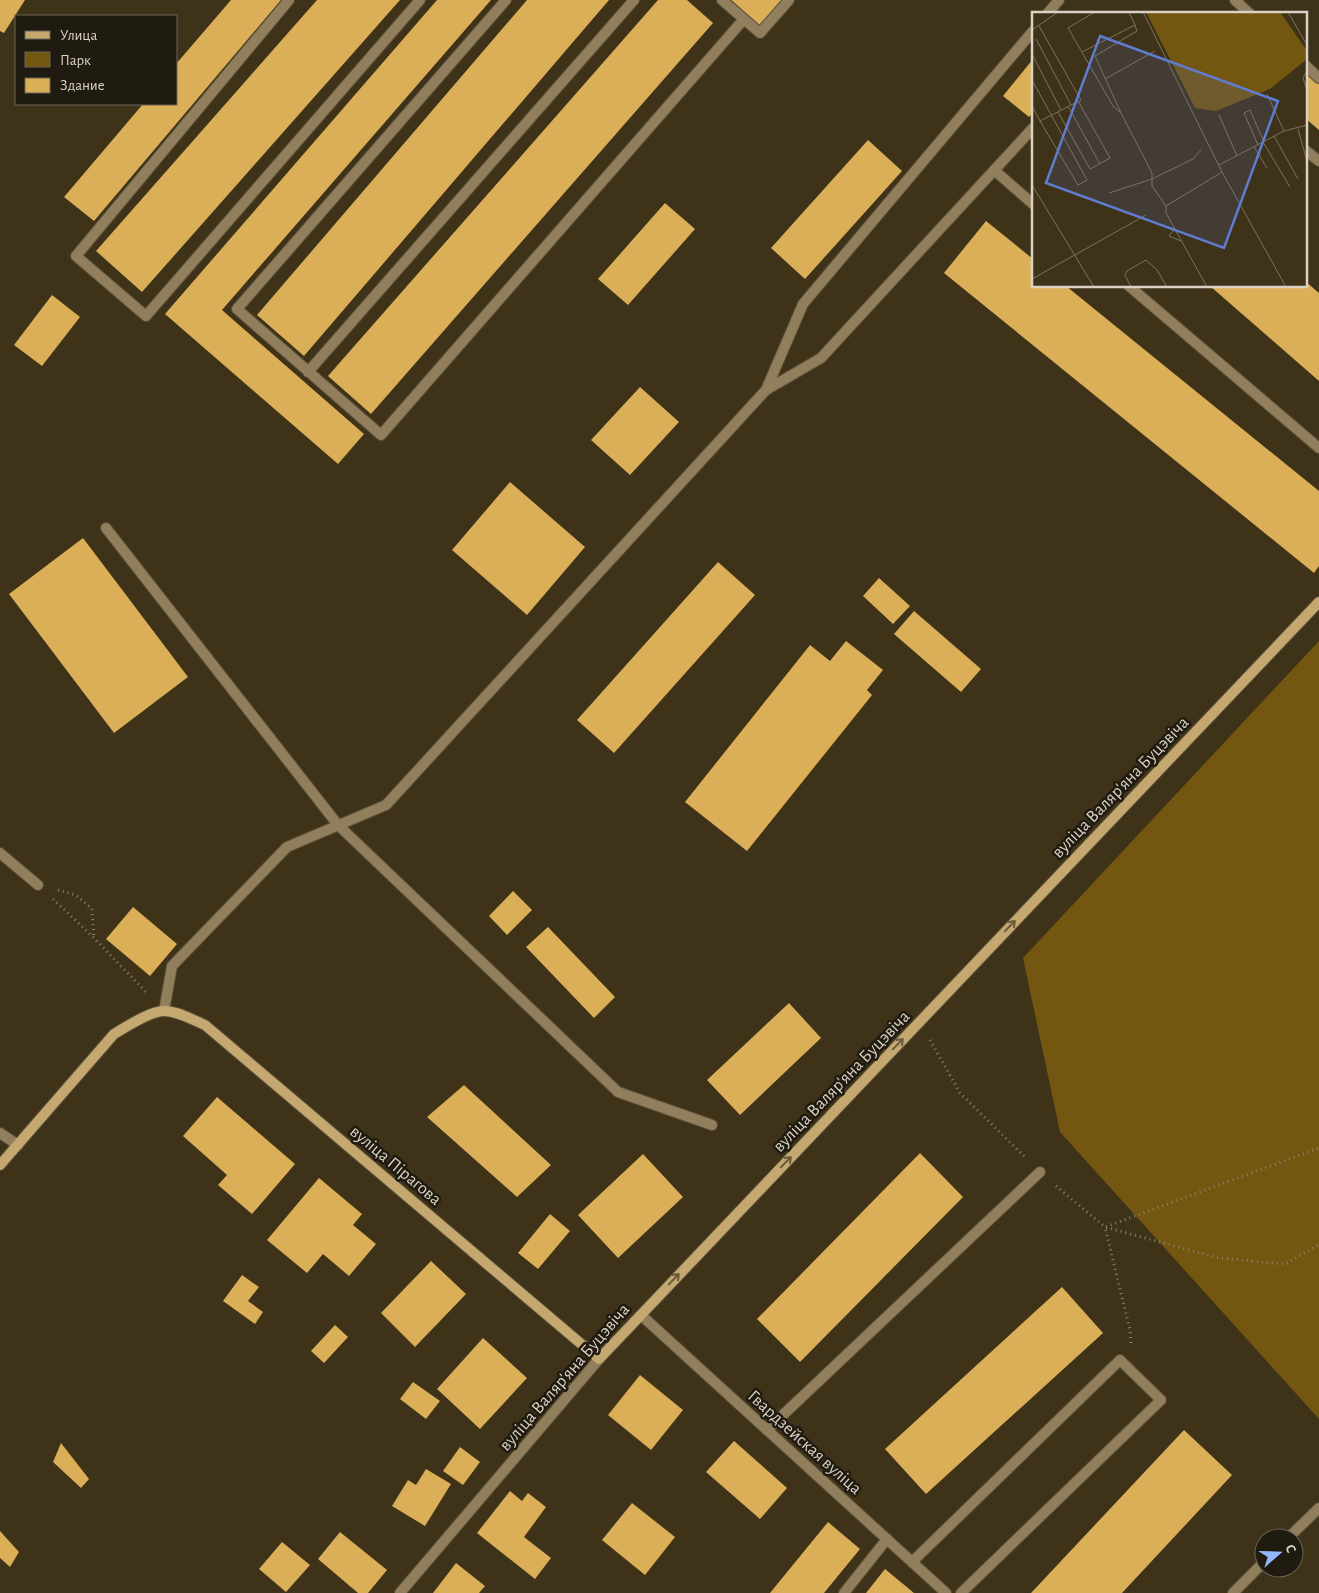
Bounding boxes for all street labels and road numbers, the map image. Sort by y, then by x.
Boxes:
street label: вуліца Валяр'яна Буцэвіча [1049,714,1193,862]
street label: вуліца Валяр'яна Буцэвіча [770,1008,914,1156]
street label: вуліца Пірагова [346,1122,445,1209]
street label: вуліца Валяр'яна Буцэвіча [496,1301,633,1455]
street label: Гвардзейская вуліца [744,1387,865,1498]

